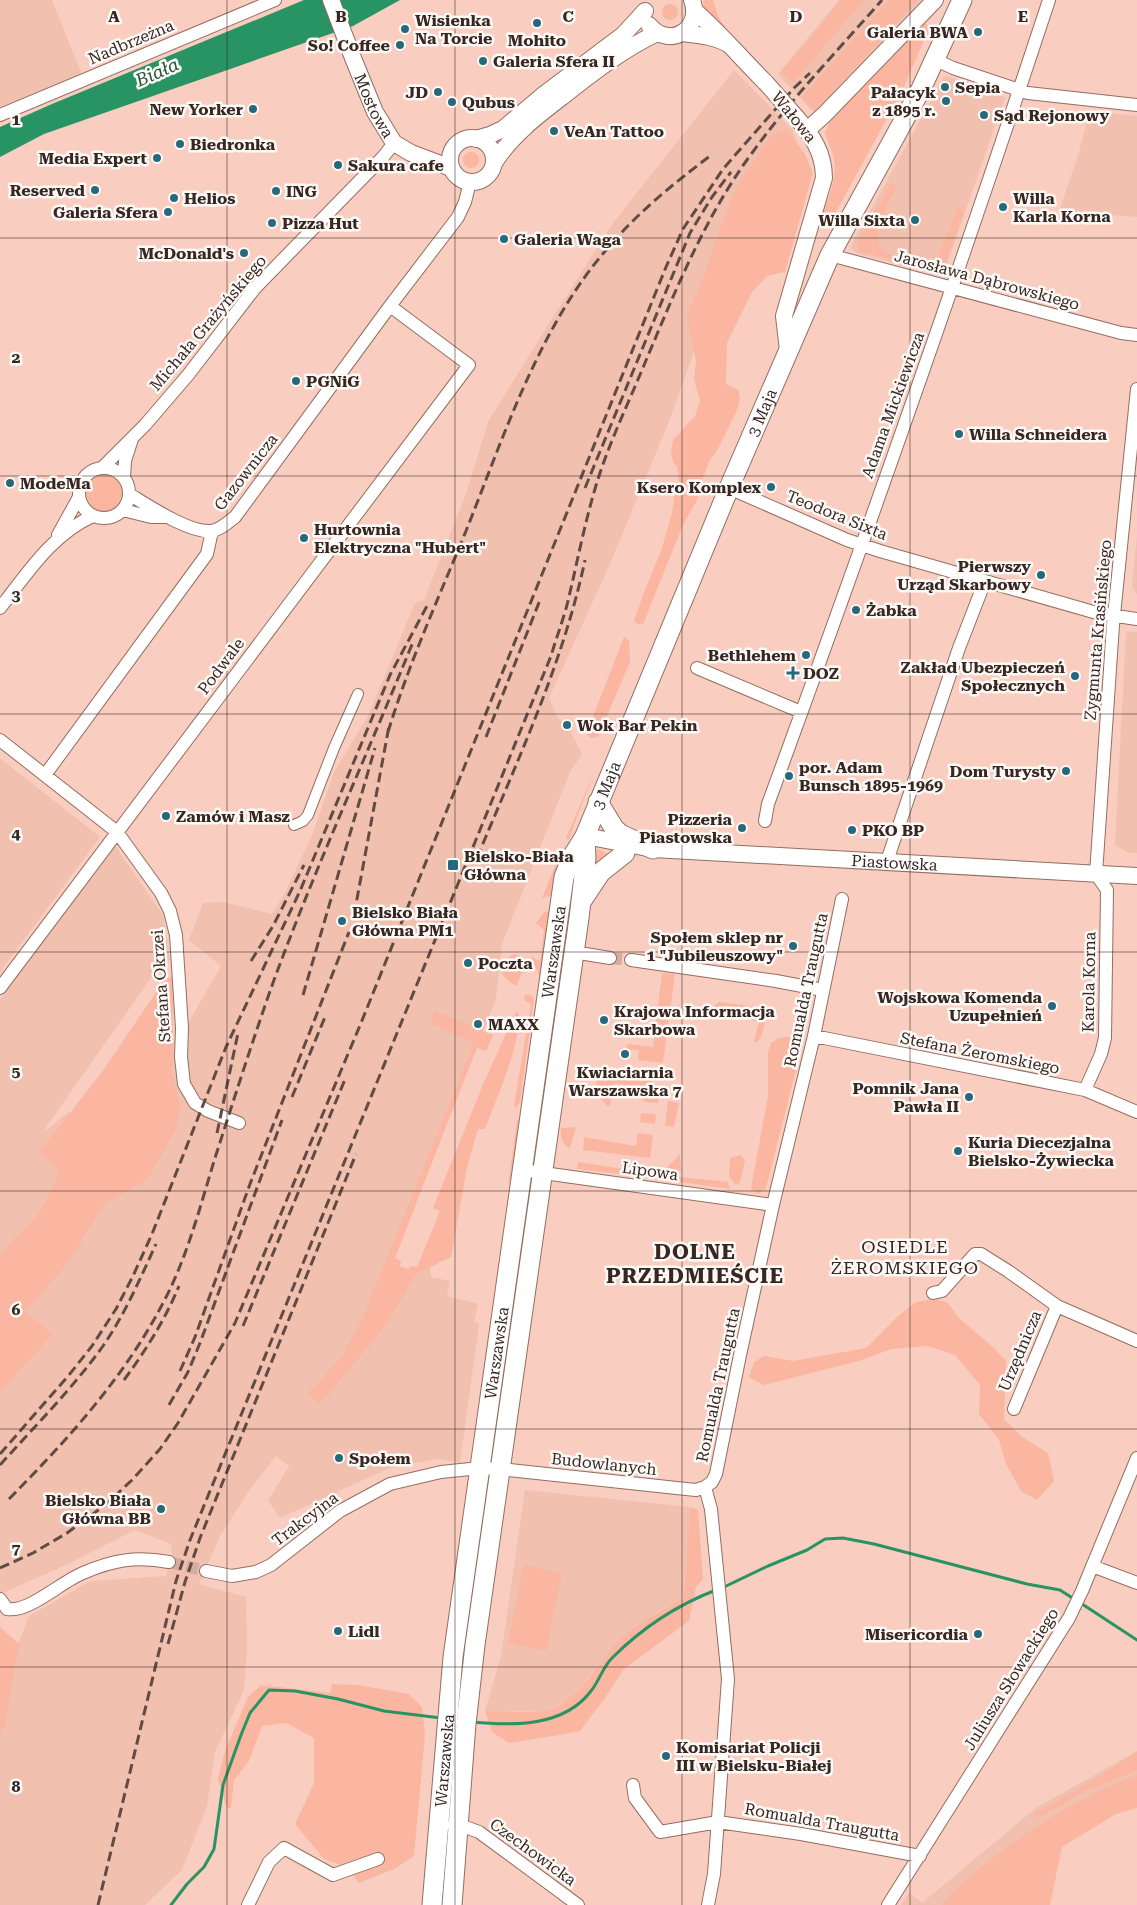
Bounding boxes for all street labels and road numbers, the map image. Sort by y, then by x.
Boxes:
street label: Nadbrzeżna [85,15,177,69]
street label: Mostowa [351,70,398,141]
street label: Wałowa [768,88,821,147]
street label: Jarosława Dąbrowskiego [892,246,1082,314]
street label: Michała Grażyńskiego [146,251,270,395]
street label: Adama Mickiewicza [858,329,928,481]
street label: 3 Maja [743,385,781,439]
street label: Gazownicza [210,430,282,514]
street label: Teodora Sixta [784,486,890,544]
street label: Zygmunta Krasińskiego [1081,539,1115,721]
street label: Podwale [194,634,248,698]
street label: 3 Maja [588,758,625,812]
street label: Piastowska [851,851,938,874]
street label: Warszawska [537,904,569,999]
street label: Romualda Traugutta [780,911,832,1069]
street label: Stefana Okrzei [148,929,174,1043]
street label: Karola Korna [1079,931,1099,1033]
street label: Stefana Żeromskiego [899,1028,1061,1078]
street label: Lipowa [621,1158,680,1184]
street label: Warszawska [480,1305,512,1400]
street label: Romualda Traugutta [692,1306,744,1464]
street label: Urzędnicza [994,1307,1046,1394]
street label: Budowlanych [550,1449,658,1479]
street label: Trakcyjna [268,1488,342,1550]
street label: Juliusza Słowackiego [960,1604,1063,1754]
street label: Warszawska [431,1713,458,1808]
street label: Romualda Traugutta [743,1799,901,1845]
street label: Czechowicka [486,1814,580,1890]

